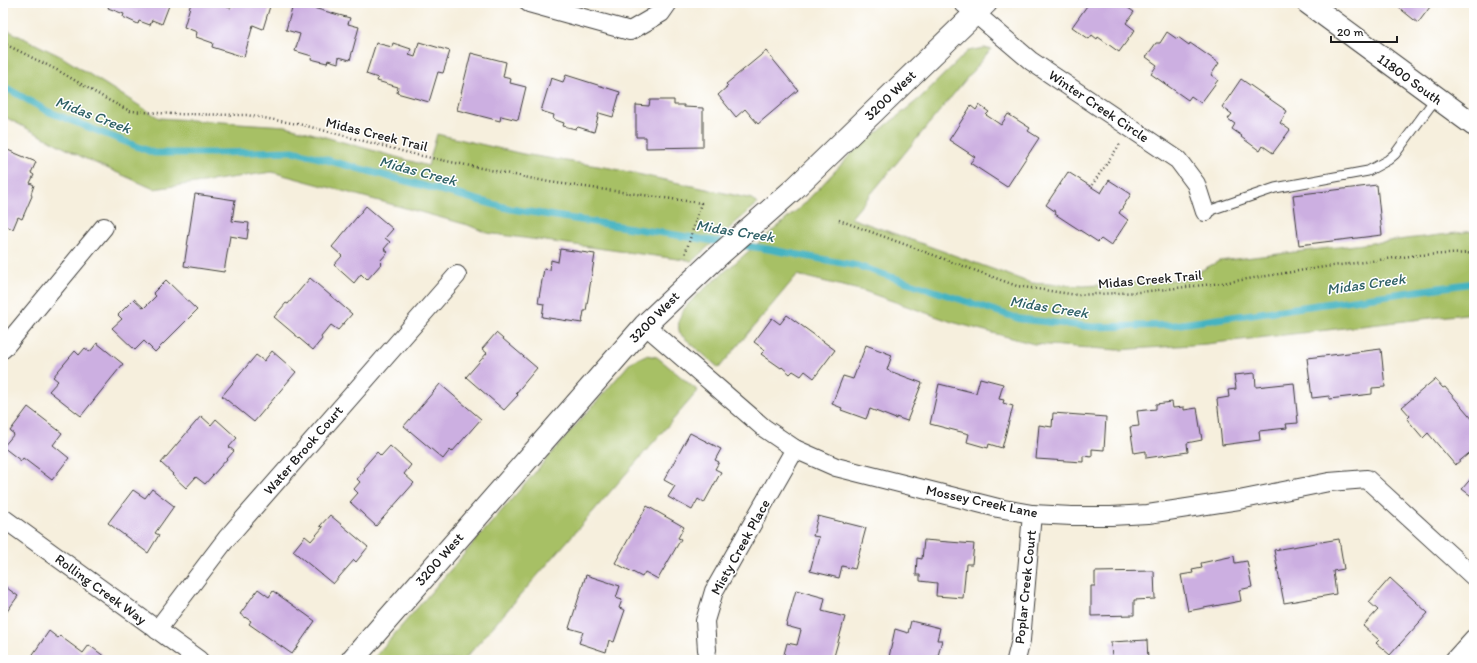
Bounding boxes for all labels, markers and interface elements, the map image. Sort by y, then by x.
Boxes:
scale bar [1331,18,1397,44]
text: 20 m [1337,25,1364,39]
street label: 11800 South [1374,50,1446,109]
street label: Winter Creek Circle [1045,66,1152,146]
street label: 3200 West [861,67,920,124]
water label: Midas Creek [53,92,134,138]
street label: Midas Creek Trail [324,114,430,155]
water label: Midas Creek [377,152,460,190]
water label: Midas Creek [695,216,777,246]
street label: Midas Creek Trail [1097,266,1203,293]
water label: Midas Creek [1326,269,1408,298]
street label: 3200 West [626,288,683,347]
water label: Midas Creek [1009,292,1091,322]
street label: Water Brook Court [260,402,347,498]
street label: Mossey Creek Lane [924,481,1040,522]
street label: Misty Creek Place [707,496,774,598]
street label: 3200 West [412,529,467,589]
street label: Poplar Creek Court [1011,529,1040,645]
street label: Rolling Creek Way [52,551,150,629]

